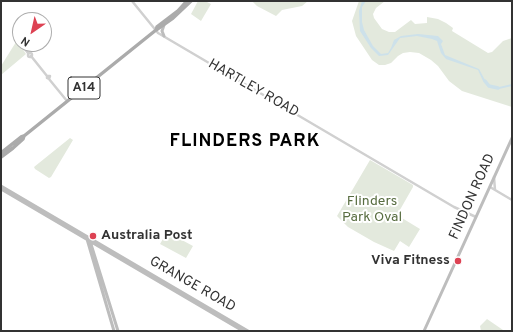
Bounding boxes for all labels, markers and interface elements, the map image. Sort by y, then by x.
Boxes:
north arrow [12,12,52,52]
text: N [19,33,33,49]
street label: HARTLEY ROAD [205,56,301,122]
road number: A14 [68,77,100,99]
district label: FLINDERS PARK [170,131,320,153]
street label: FINDON ROAD [447,151,499,243]
park label: Flinders Park Oval [342,194,402,226]
place label: Australia Post [101,228,193,244]
marker: Australia Post [88,231,98,241]
place label: Viva Fitness [371,253,450,269]
street label: GRANGE ROAD [146,254,238,316]
marker: Viva Fitness [453,256,463,266]

